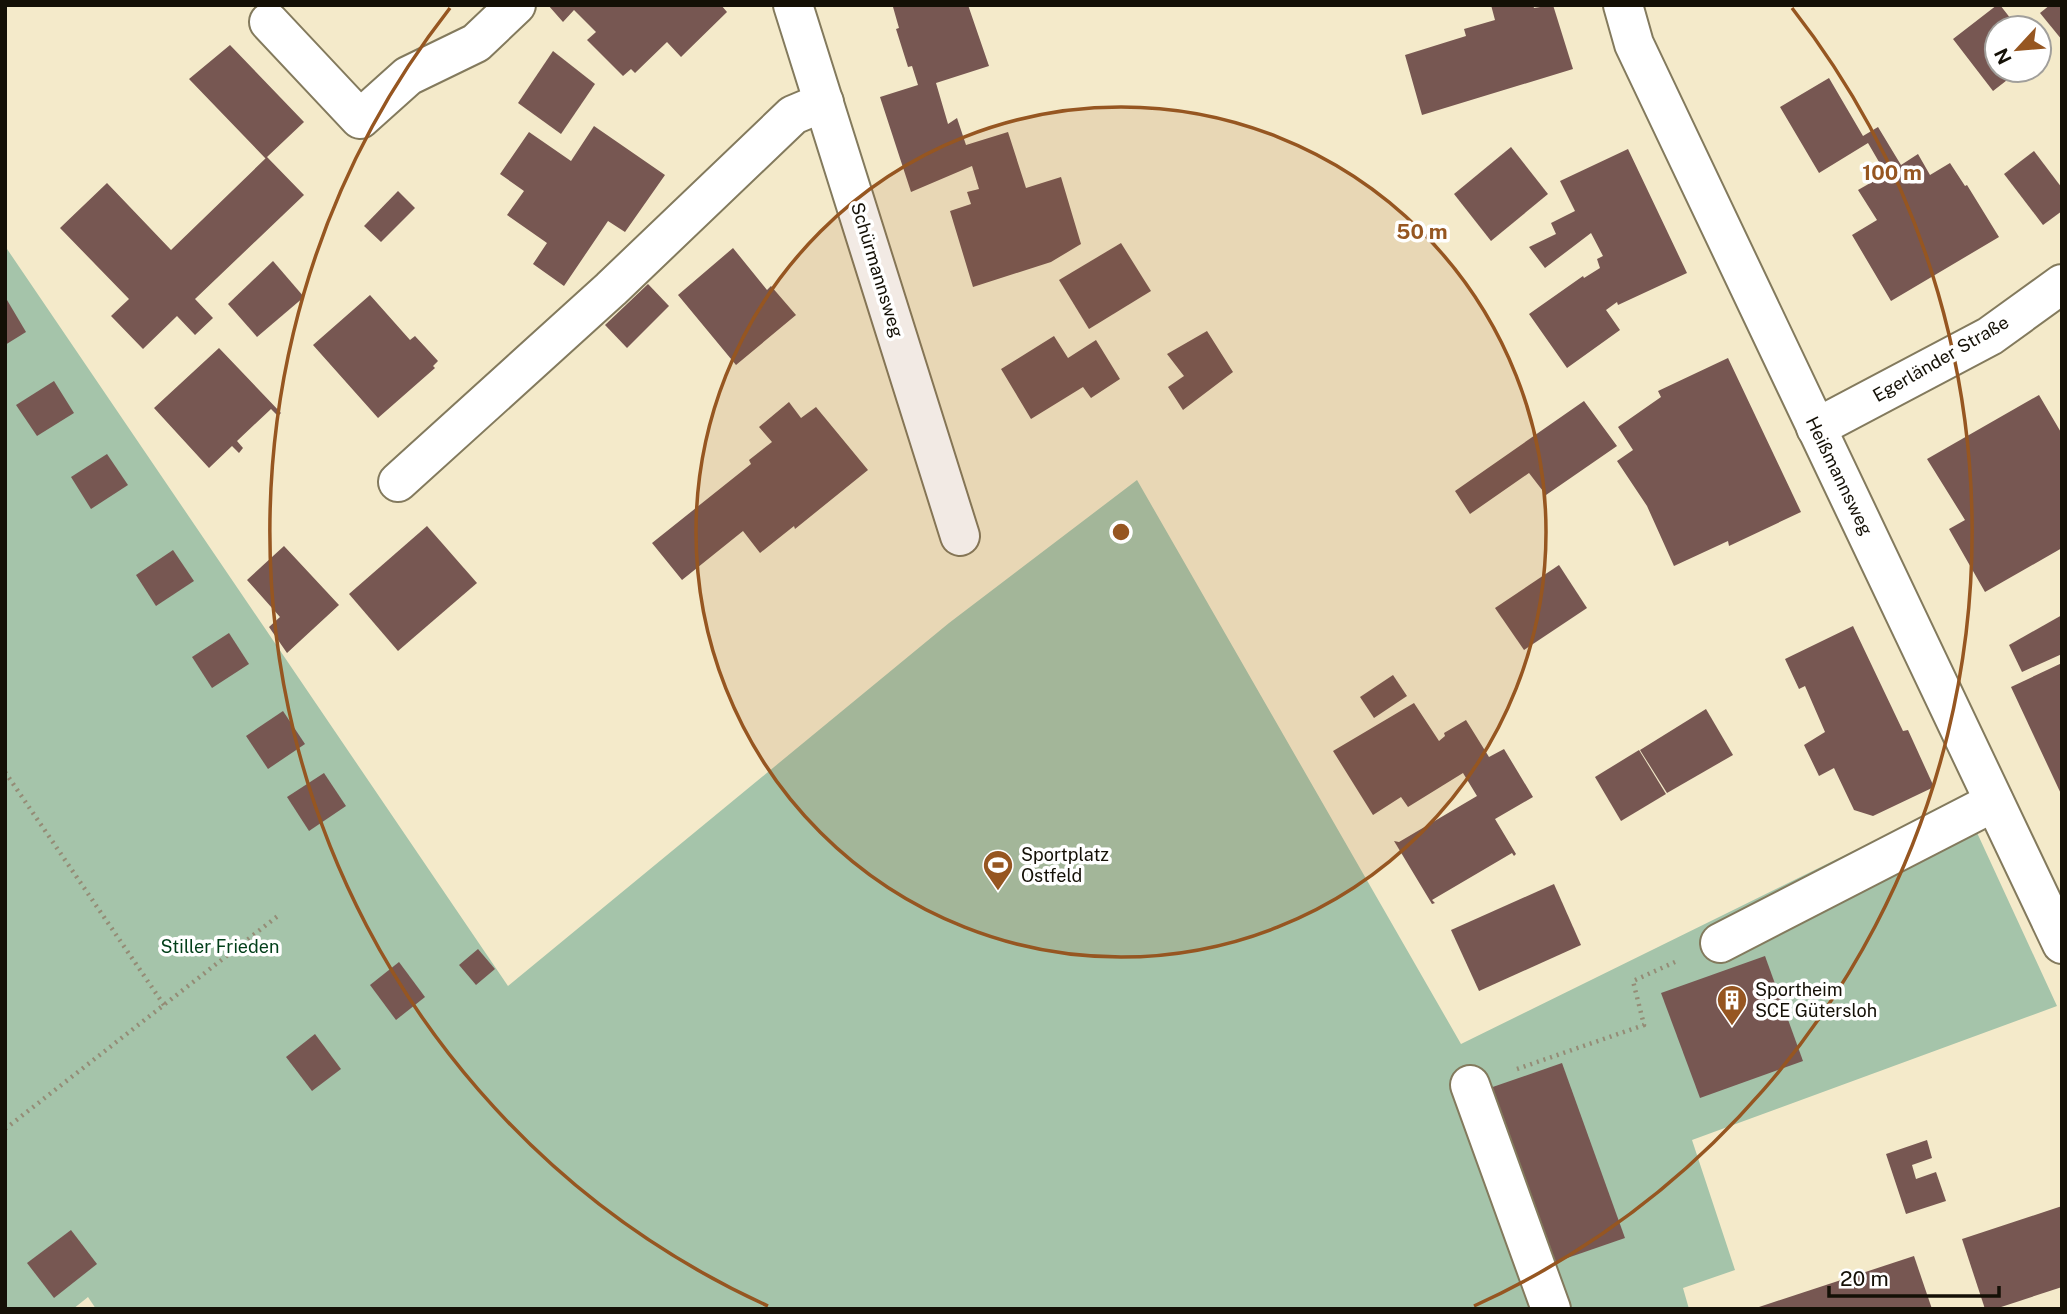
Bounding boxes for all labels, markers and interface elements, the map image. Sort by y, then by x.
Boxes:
north arrow [1983,14,2053,84]
text: N [1990,45,2016,68]
text: 100 m [1862,160,1922,185]
street label: Schürmannsweg [847,200,908,340]
text: 50 m [1396,219,1448,244]
street label: Egerländer Straße [1869,311,2012,406]
street label: Heißmannsweg [1802,413,1877,539]
centre of rings [1109,520,1133,544]
place label: Sportplatz Ostfeld [1021,844,1109,886]
sports icon: Sportplatz Ostfeld [981,848,1015,892]
park label: Stiller Frieden [161,936,279,957]
place label: Sportheim SCE Gütersloh [1755,979,1877,1021]
building icon: Sportheim SCE Gütersloh [1715,983,1749,1027]
scale bar [1829,1254,1999,1298]
text: 20 m [1840,1266,1889,1291]

